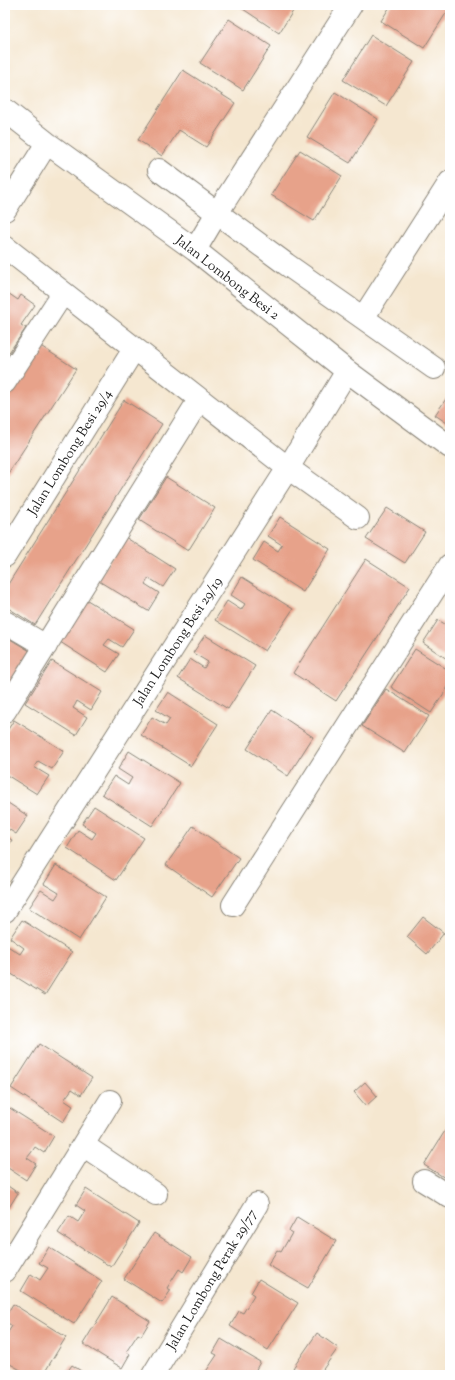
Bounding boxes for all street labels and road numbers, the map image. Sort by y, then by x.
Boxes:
street label: Jalan Lombong Besi 2 [170,231,283,326]
street label: Jalan Lombong Besi 29/4 [23,386,118,521]
street label: Jalan Lombong Besi 29/19 [129,573,228,711]
street label: Jalan Lombong Perak 29/77 [162,1206,263,1355]

